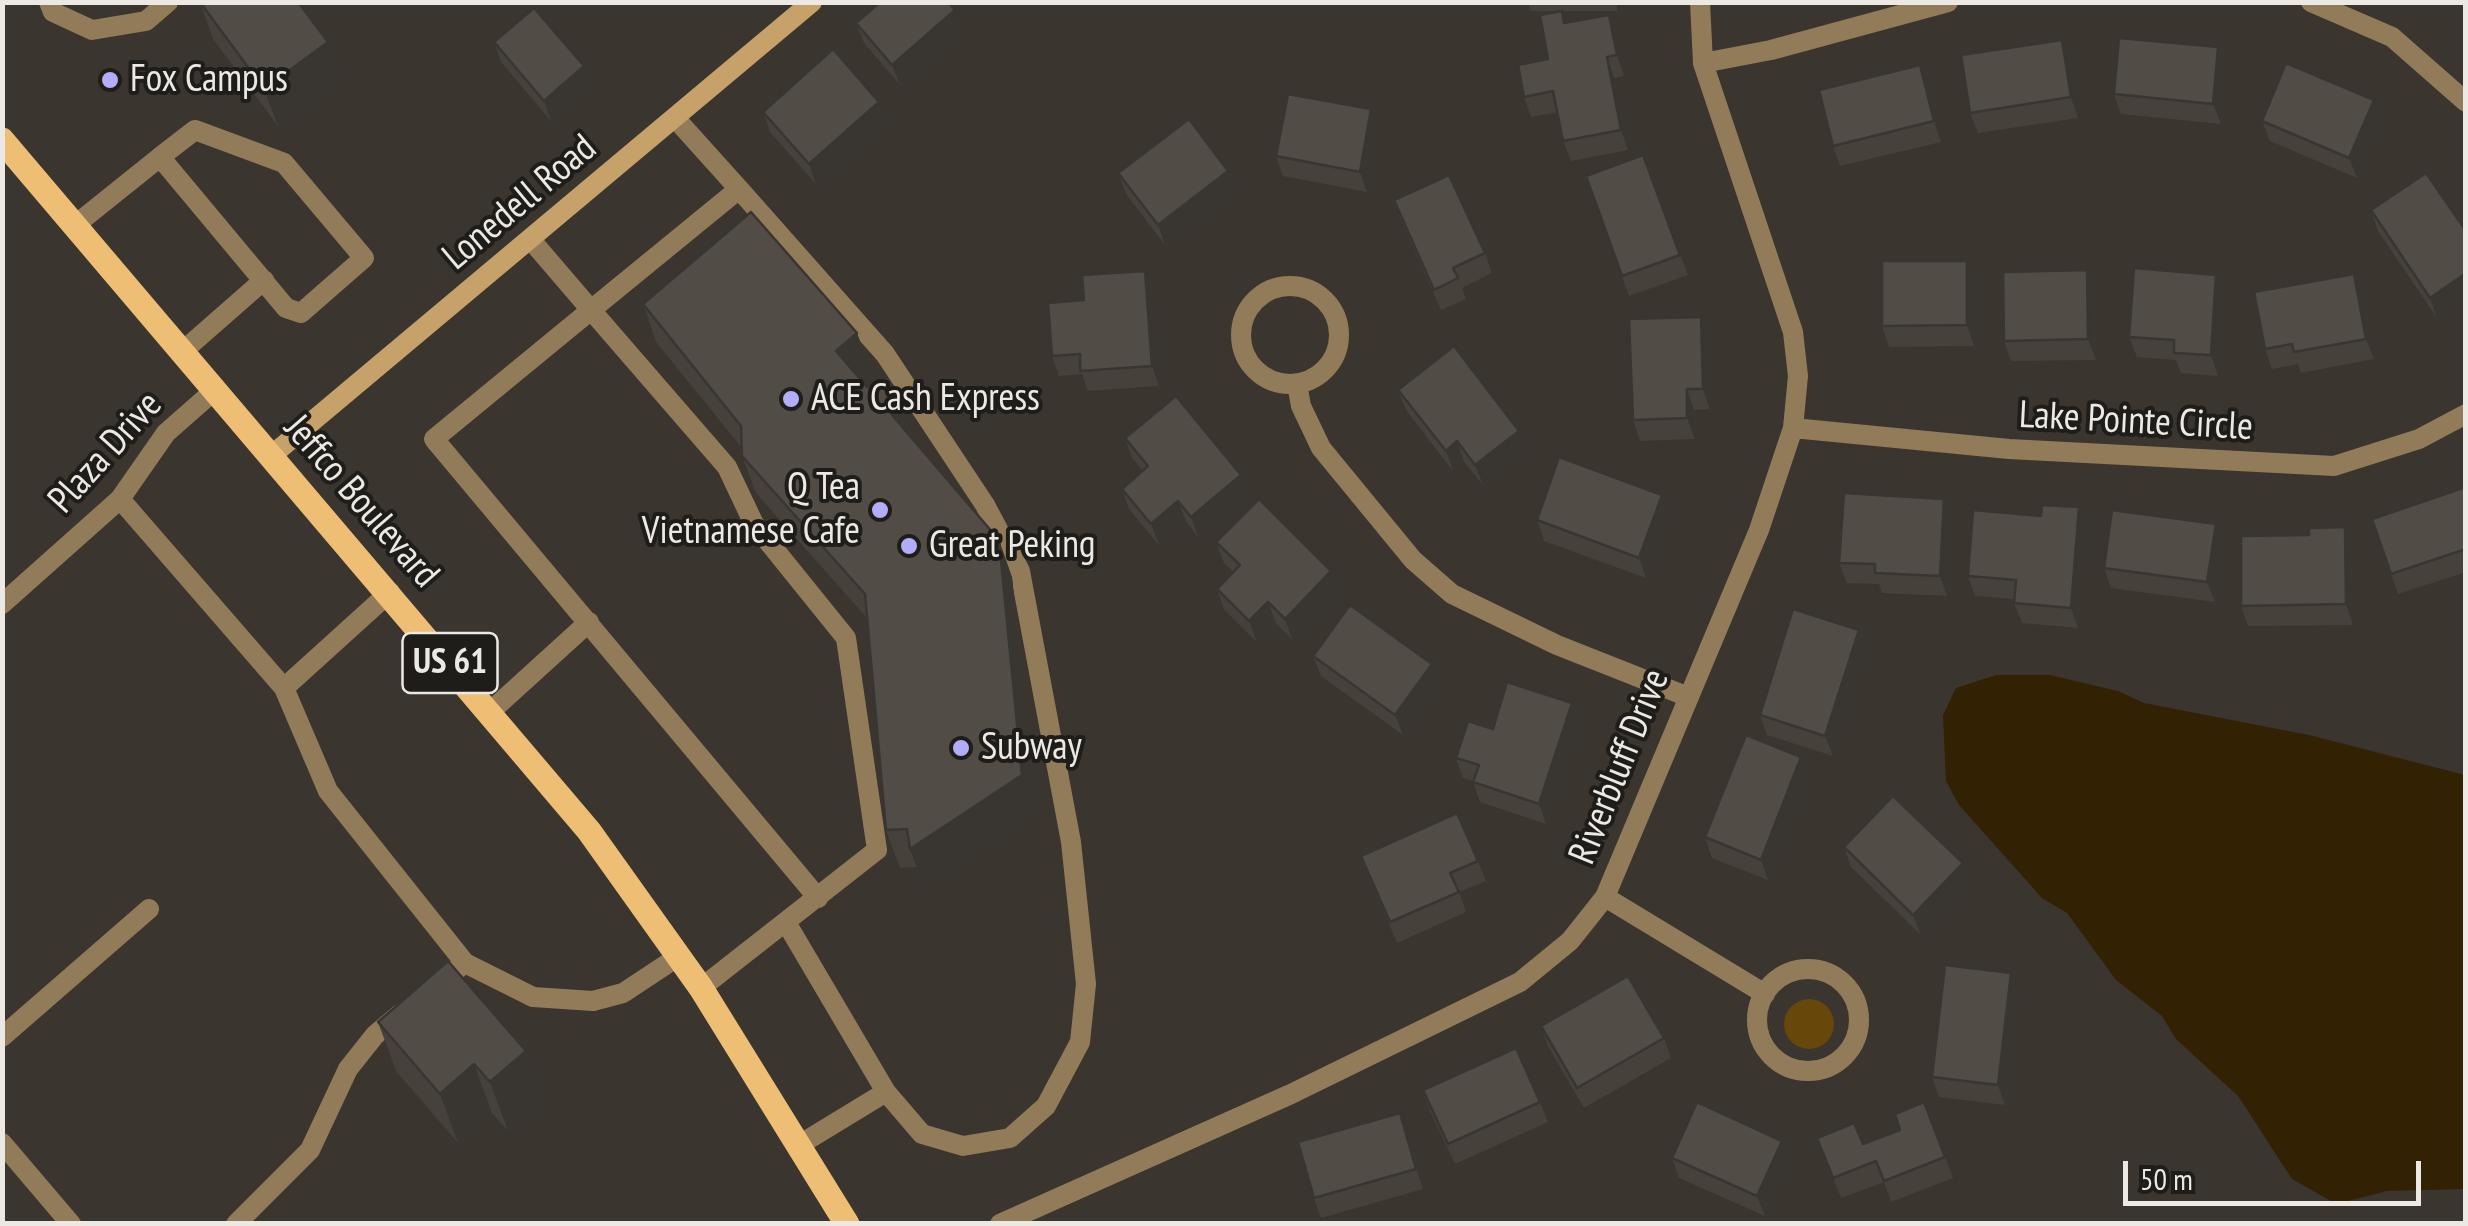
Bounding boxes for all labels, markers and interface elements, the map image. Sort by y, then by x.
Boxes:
place label: Fox Campus [130,57,288,103]
marker: Fox Campus [99,69,121,91]
street label: Lonedell Road [434,126,606,280]
place label: ACE Cash Express [811,376,1040,422]
street label: Plaza Drive [40,383,172,523]
marker: ACE Cash Express [780,388,802,410]
street label: Lake Pointe Circle [2018,393,2254,451]
street label: Jeffco Boulevard [274,407,448,597]
place label: Q Tea Vietnamese Cafe [642,465,860,554]
marker: Q Tea Vietnamese Cafe [869,499,891,521]
place label: Great Peking [929,523,1095,569]
marker: Great Peking [898,535,920,557]
road number: US 61 [402,633,498,693]
street label: Riverbluff Drive [1560,663,1680,871]
place label: Subway [981,725,1082,771]
marker: Subway [950,737,972,759]
scale bar [2128,1141,2426,1203]
text: 50 m [2140,1159,2193,1198]

